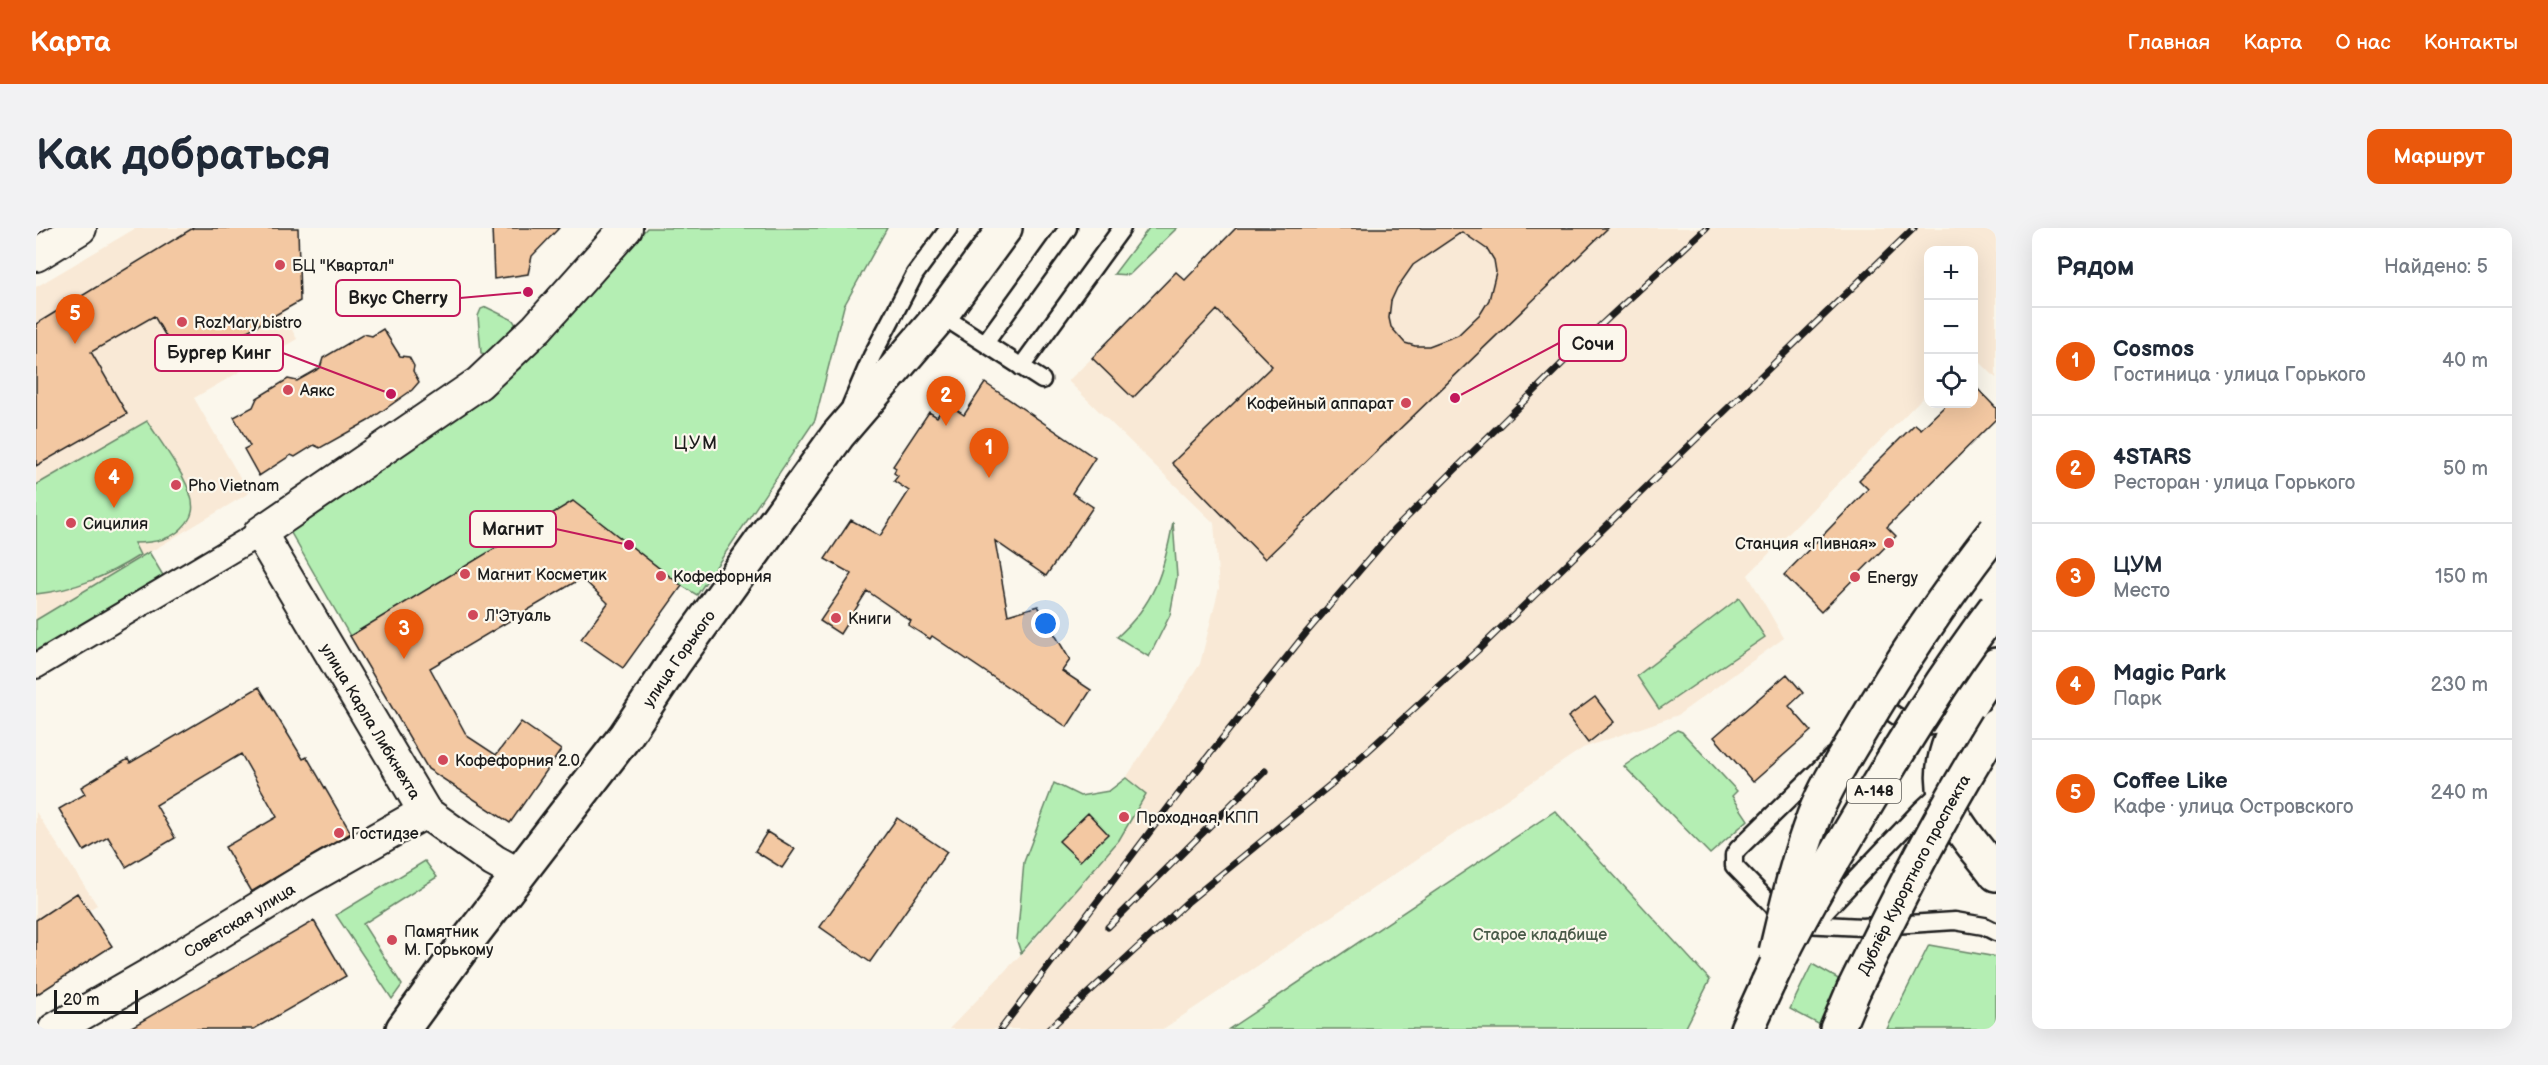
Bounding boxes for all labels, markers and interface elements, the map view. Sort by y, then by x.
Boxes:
text: Карта [30,26,110,59]
text: Главная [2127,30,2210,55]
text: Карта [2243,30,2302,55]
text: О нас [2335,30,2391,55]
text: Контакты [2424,30,2518,55]
button: Маршрут [2367,129,2512,184]
text: Как добраться [36,131,331,182]
map controls [1924,246,1978,408]
button: + [1924,246,1978,300]
text: Рядом [2056,252,2134,283]
text: Найдено: 5 [2384,255,2488,279]
place label: БЦ "Квартал" [292,257,394,276]
marker: БЦ "Квартал" [273,258,287,272]
callout: Вкус Cherry [336,280,460,316]
text: Вкус Cherry [348,288,449,309]
pin: 5 [56,294,94,344]
button: − [1924,300,1978,354]
place label: RozMary bistro [194,314,302,333]
marker: RozMary bistro [175,315,189,329]
callout: Сочи [1559,325,1626,361]
text: Сочи [1572,334,1614,355]
callout: Бургер Кинг [155,335,283,371]
text: Cosmos [2113,336,2194,363]
text: Бургер Кинг [167,343,271,364]
text: 1 [2071,349,2080,373]
text: 40 m [2442,349,2488,373]
button: locate [1924,354,1978,408]
text: Гостиница · улица Горького [2113,363,2366,387]
pin: 2 [926,376,966,426]
place label: Аякс [299,382,335,401]
marker: Аякс [281,383,295,397]
place label: Кофейный аппарат [1247,395,1395,414]
marker: Кофейный аппарат [1399,396,1413,410]
pin: 1 [970,428,1008,478]
district label: ЦУМ [673,433,719,454]
text: 4STARS [2113,444,2191,471]
text: 2 [2070,457,2081,481]
text: 50 m [2443,457,2488,481]
pin: 4 [94,458,134,508]
text: Ресторан · улица Горького [2113,471,2355,495]
place label: Pho Vietnam [188,477,279,496]
marker: Pho Vietnam [169,478,183,492]
callout: Магнит [470,511,556,547]
place label: Сицилия [83,515,148,534]
marker: Сицилия [64,516,78,530]
text: Магнит [482,519,544,540]
place label: Станция «Пивная» [1735,535,1877,554]
marker: Станция «Пивная» [1882,536,1896,550]
text: ЦУМ [2113,552,2163,579]
text: 3 [2070,565,2081,589]
text: 150 m [2435,565,2488,589]
place label: Магнит Косметик [477,566,607,585]
marker: Магнит Косметик [458,567,472,581]
place label: Кофефорния [673,568,772,587]
marker: Кофефорния [654,569,668,583]
place label: Energy [1867,569,1919,588]
marker: Energy [1848,570,1862,584]
text: Место [2113,579,2170,603]
place label: Л'Этуаль [484,607,551,626]
street label: улица Горького [639,607,720,711]
marker: Л'Этуаль [466,608,480,622]
your location [1031,609,1060,638]
pin: 3 [384,610,424,659]
place label: Книги [848,610,892,629]
marker: Книги [829,611,843,625]
street label: улица Карла Либкнехта [316,640,424,804]
text: Magic Park [2113,660,2226,687]
text: 4 [2070,673,2081,697]
text: 230 m [2431,673,2488,697]
text: Парк [2113,687,2162,711]
place label: Кофефорния 2.0 [455,752,580,771]
marker: Кофефорния 2.0 [436,753,450,767]
text: Coffee Like [2113,768,2228,795]
street label: Дублёр Курортного проспекта [1854,771,1975,978]
road number: А-148 [1847,779,1901,803]
text: 5 [2070,781,2081,805]
text: 240 m [2431,781,2488,805]
text: Кафе · улица Островского [2113,795,2353,819]
place label: Проходная, КПП [1136,809,1259,828]
marker: Проходная, КПП [1117,810,1131,824]
place label: Гостидзе [351,825,419,844]
marker: Гостидзе [332,826,346,840]
street label: Советская улица [181,880,299,963]
place label: Памятник М. Горькому [404,923,494,960]
park label: Старое кладбище [1473,926,1607,945]
marker: Памятник М. Горькому [385,933,399,947]
scale bar [54,987,138,1014]
text: 20 m [63,991,99,1010]

